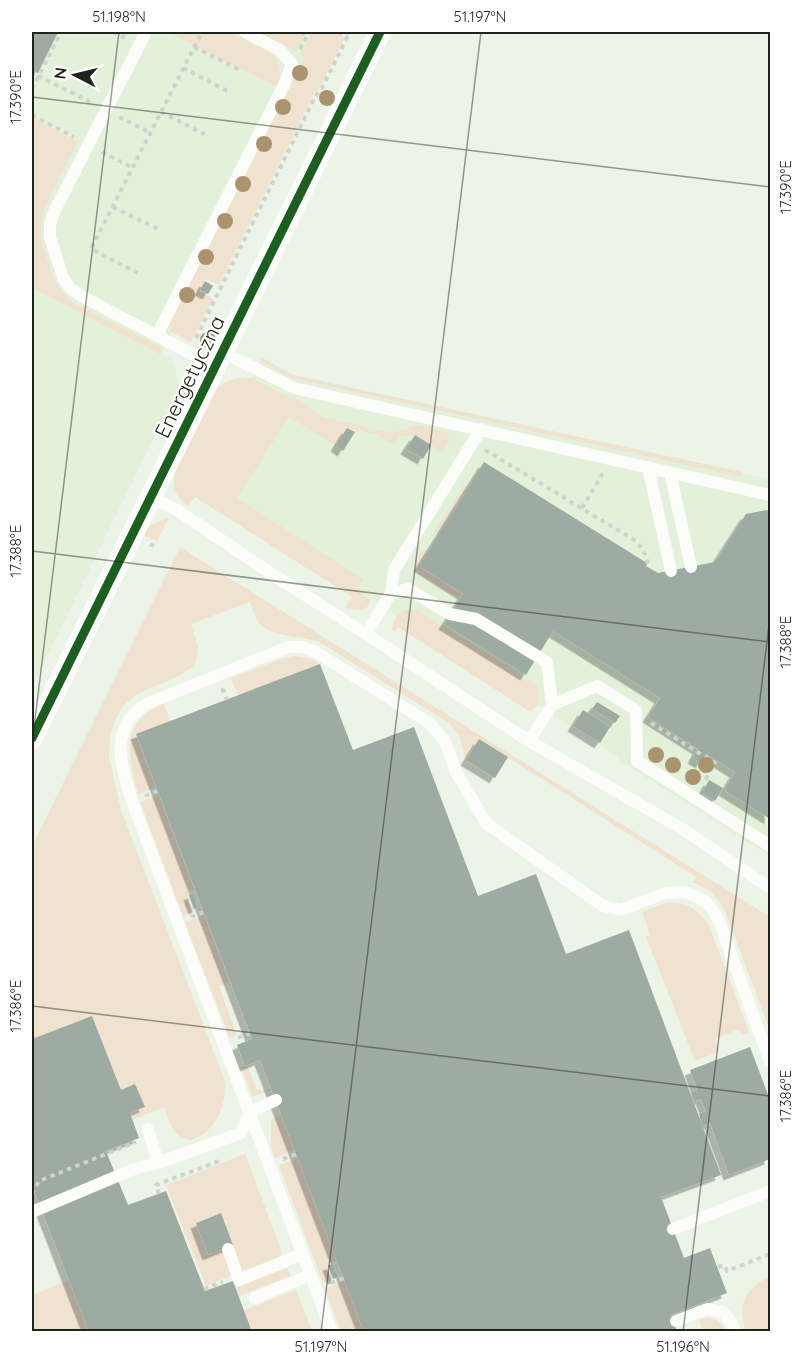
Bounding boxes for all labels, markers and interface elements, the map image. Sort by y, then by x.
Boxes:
text: 51.198°N [92,7,146,26]
text: 51.197°N [454,7,506,26]
north arrow [45,45,105,105]
text: N [49,66,71,80]
text: 17.390°E [6,70,25,124]
text: 17.390°E [776,160,795,214]
street label: Energetyczna [148,311,230,442]
text: 17.388°E [6,525,25,577]
text: 17.388°E [776,616,795,668]
text: 17.386°E [6,980,25,1032]
text: 17.386°E [776,1070,795,1122]
text: 51.197°N [295,1337,347,1356]
text: 51.196°N [656,1337,710,1356]

